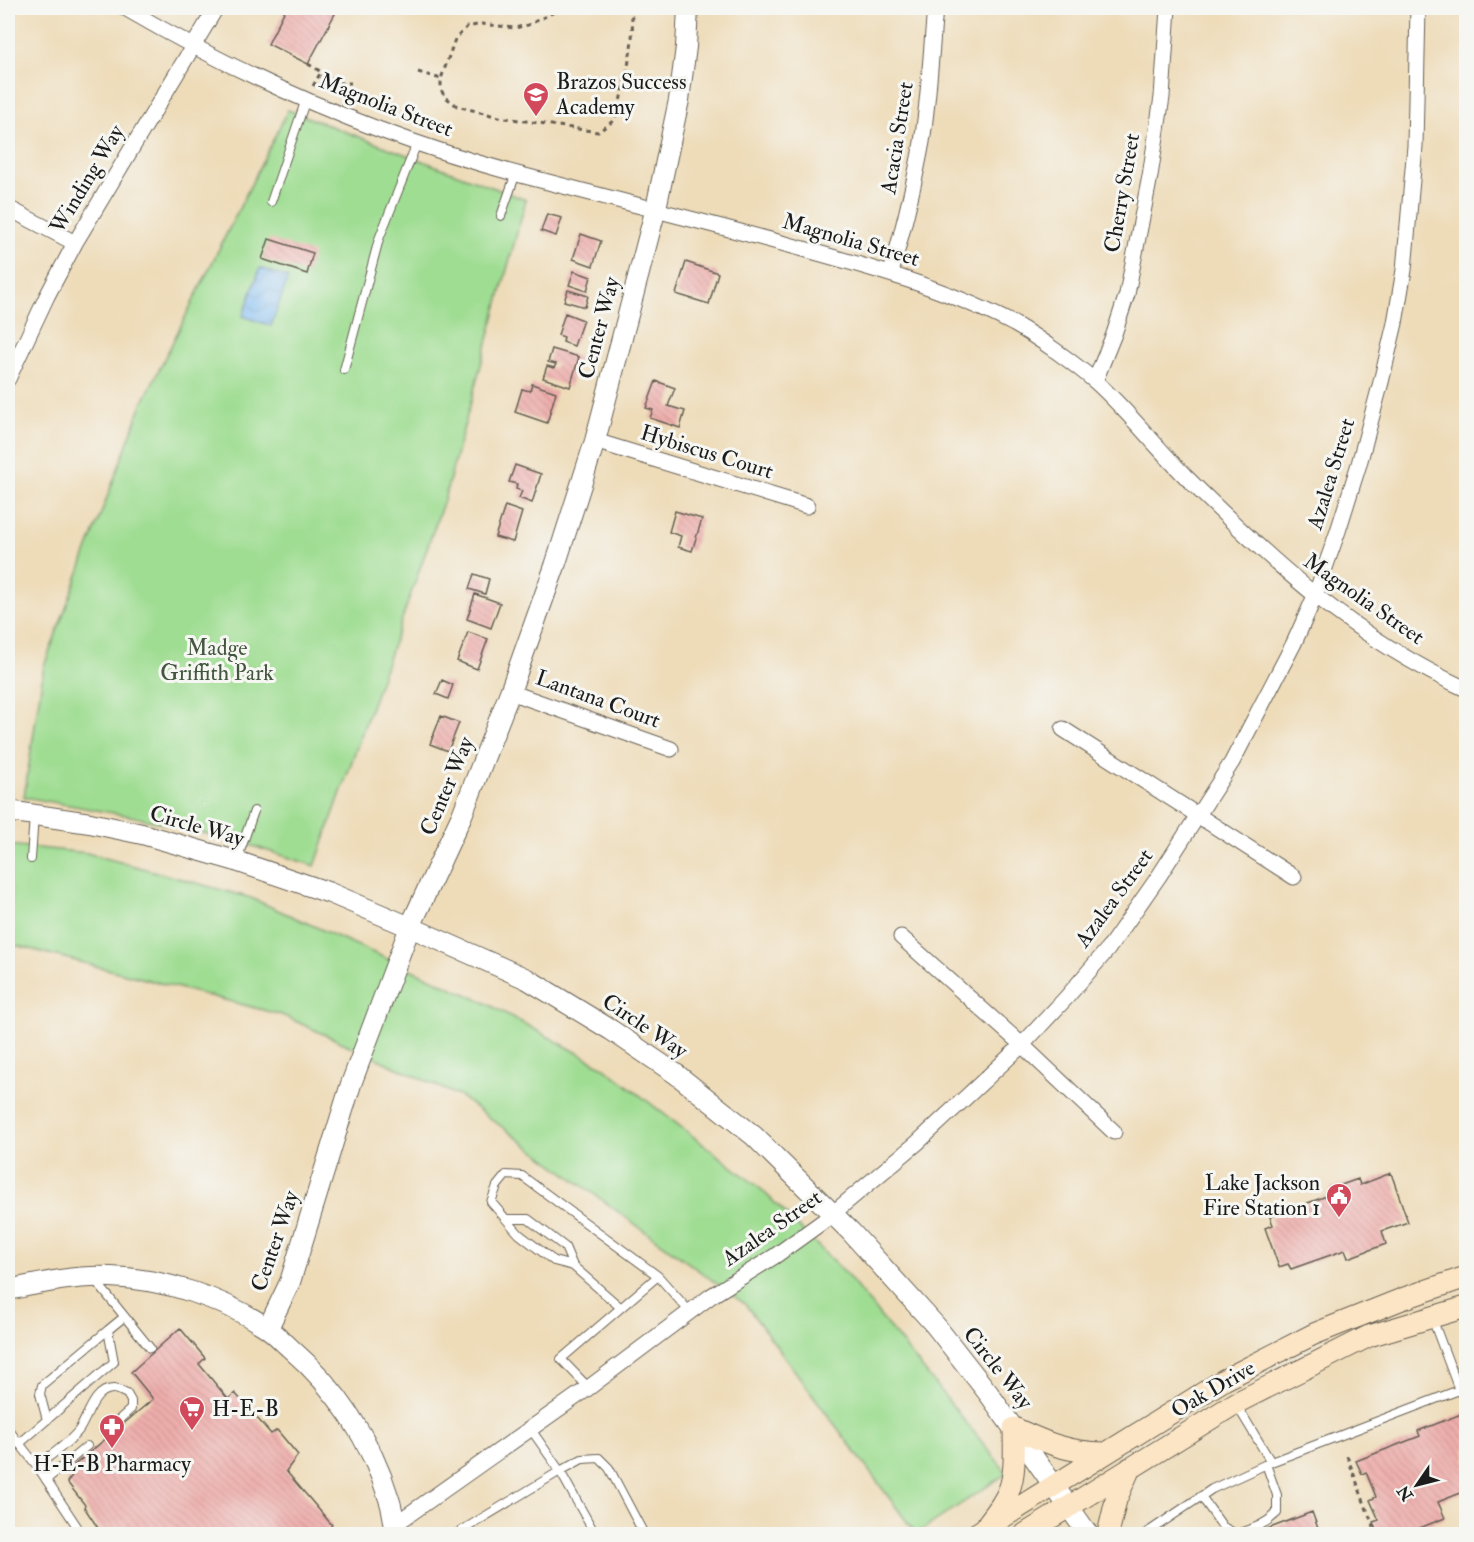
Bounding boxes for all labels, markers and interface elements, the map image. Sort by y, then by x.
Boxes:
street label: Magnolia Street [315,67,457,143]
place label: Brazos Success Academy [555,68,686,121]
school or university icon: Brazos Success Academy [521,80,551,118]
street label: Acacia Street [874,80,920,197]
street label: Winding Way [43,119,131,239]
street label: Cherry Street [1098,131,1146,255]
street label: Magnolia Street [779,207,923,273]
street label: Center Way [572,274,626,382]
street label: Azalea Street [1300,415,1361,534]
street label: Hybiscus Court [637,419,777,485]
street label: Magnolia Street [1298,547,1430,651]
park label: Madge Griffith Park [160,634,274,687]
street label: Lantana Court [532,663,664,735]
street label: Center Way [414,732,480,840]
street label: Circle Way [146,799,248,853]
street label: Azalea Street [1068,843,1159,954]
street label: Circle Way [597,987,693,1065]
place label: Lake Jackson Fire Station 1 [1203,1169,1320,1222]
public building icon: Lake Jackson Fire Station 1 [1324,1181,1354,1219]
street label: Azalea Street [716,1184,827,1273]
street label: Center Way [245,1187,305,1295]
street label: Circle Way [957,1321,1039,1415]
street label: Oak Drive [1166,1354,1260,1424]
supermarket icon: H-E-B [177,1394,207,1432]
place label: H-E-B [212,1395,279,1423]
pharmacy icon: H-E-B Pharmacy [97,1412,127,1450]
place label: H-E-B Pharmacy [33,1450,191,1478]
north arrow [1387,1455,1447,1515]
text: N [1393,1481,1418,1505]

